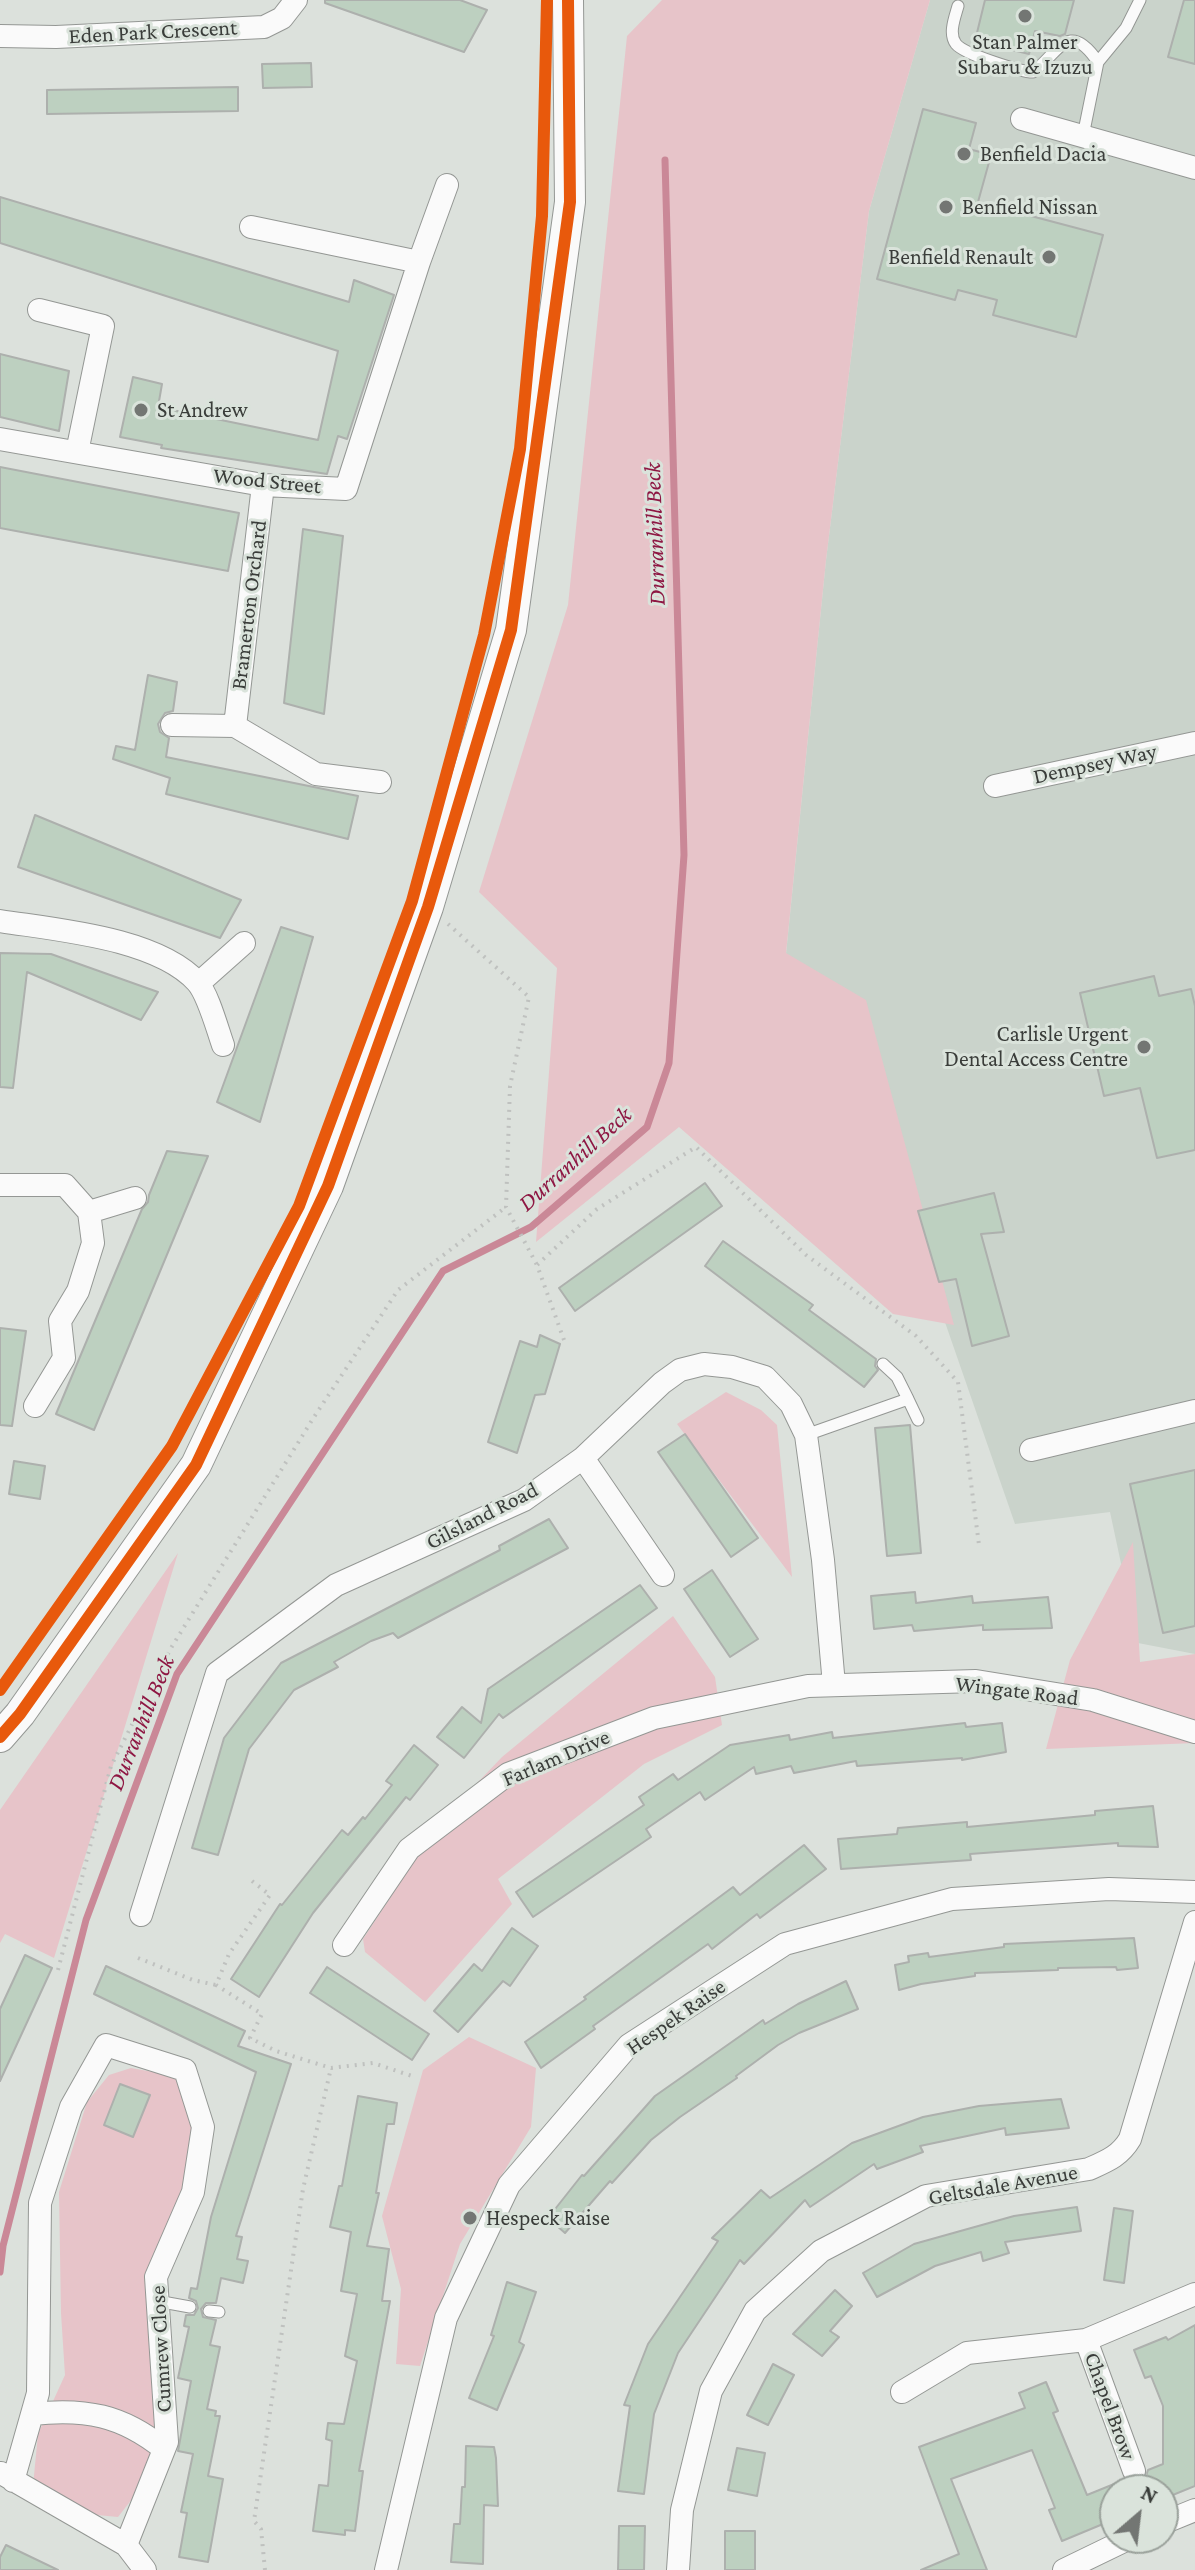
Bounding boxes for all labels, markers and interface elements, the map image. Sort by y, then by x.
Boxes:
marker: Stan Palmer Subaru & Izuzu [1016,7,1034,25]
street label: Eden Park Crescent [68,14,238,50]
place label: Stan Palmer Subaru & Izuzu [957,29,1093,80]
place label: Benfield Dacia [980,141,1106,167]
marker: Benfield Dacia [955,145,973,163]
place label: Benfield Nissan [962,194,1098,220]
marker: Benfield Nissan [937,198,955,216]
place label: Benfield Renault [888,244,1033,270]
marker: Benfield Renault [1040,248,1058,266]
place label: St Andrew [157,397,248,423]
marker: St Andrew [132,401,150,419]
street label: Wood Street [212,462,322,500]
water label: Durranhill Beck [638,462,672,606]
street label: Bramerton Orchard [225,519,273,691]
street label: Dempsey Way [1031,738,1159,790]
place label: Carlisle Urgent Dental Access Centre [944,1021,1128,1072]
marker: Carlisle Urgent Dental Access Centre [1135,1038,1153,1056]
water label: Durranhill Beck [512,1100,638,1218]
street label: Gilsland Road [422,1477,542,1555]
water label: Durranhill Beck [101,1651,181,1795]
street label: Wingate Road [954,1670,1080,1712]
street label: Farlam Drive [498,1724,614,1792]
street label: Hespek Raise [621,1973,731,2061]
street label: Geltsdale Avenue [926,2159,1080,2211]
place label: Hespeck Raise [486,2205,610,2231]
marker: Hespeck Raise [461,2209,479,2227]
street label: Cumrew Close [144,2285,178,2413]
street label: Chapel Brow [1078,2349,1142,2463]
north arrow [1099,2474,1179,2554]
text: N [1137,2480,1162,2509]

